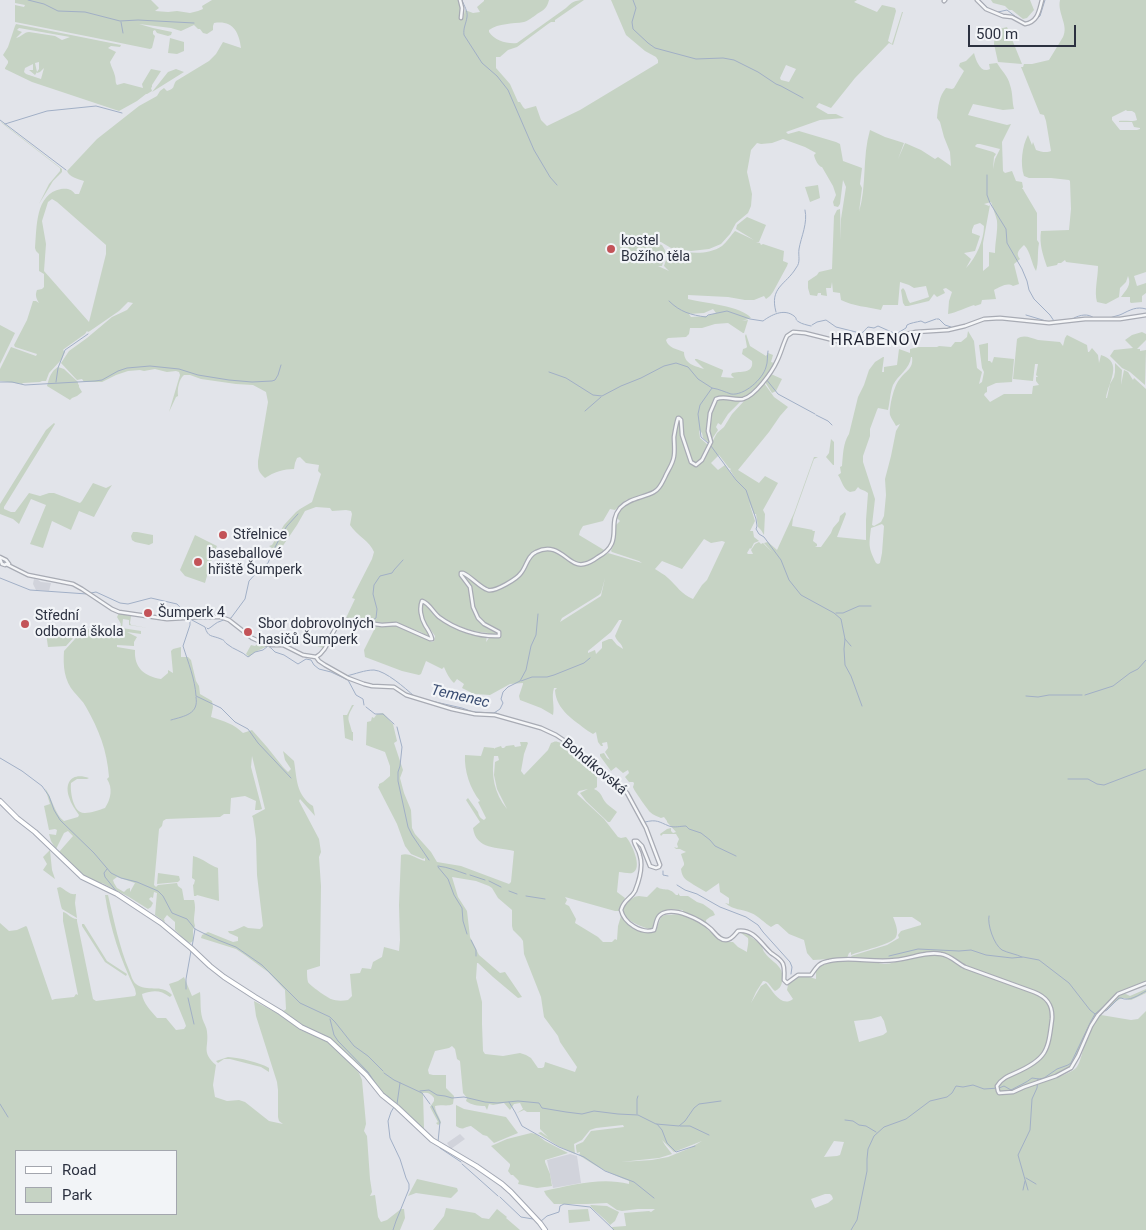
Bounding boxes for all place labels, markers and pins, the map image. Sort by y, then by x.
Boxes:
place label: kostel Božího těla [621,233,690,266]
marker: kostel Božího těla [605,243,617,255]
place label: Střelnice [233,527,287,543]
marker: Střelnice [217,529,229,541]
place label: baseballové hřiště Šumperk [208,546,302,578]
marker: baseballové hřiště Šumperk [192,556,204,568]
place label: Šumperk 4 [158,605,225,621]
marker: Šumperk 4 [142,607,154,619]
place label: Střední odborná škola [35,608,124,640]
place label: Sbor dobrovolných hasičů Šumperk [258,616,374,648]
marker: Střední odborná škola [19,618,31,630]
marker: Sbor dobrovolných hasičů Šumperk [242,626,254,638]

